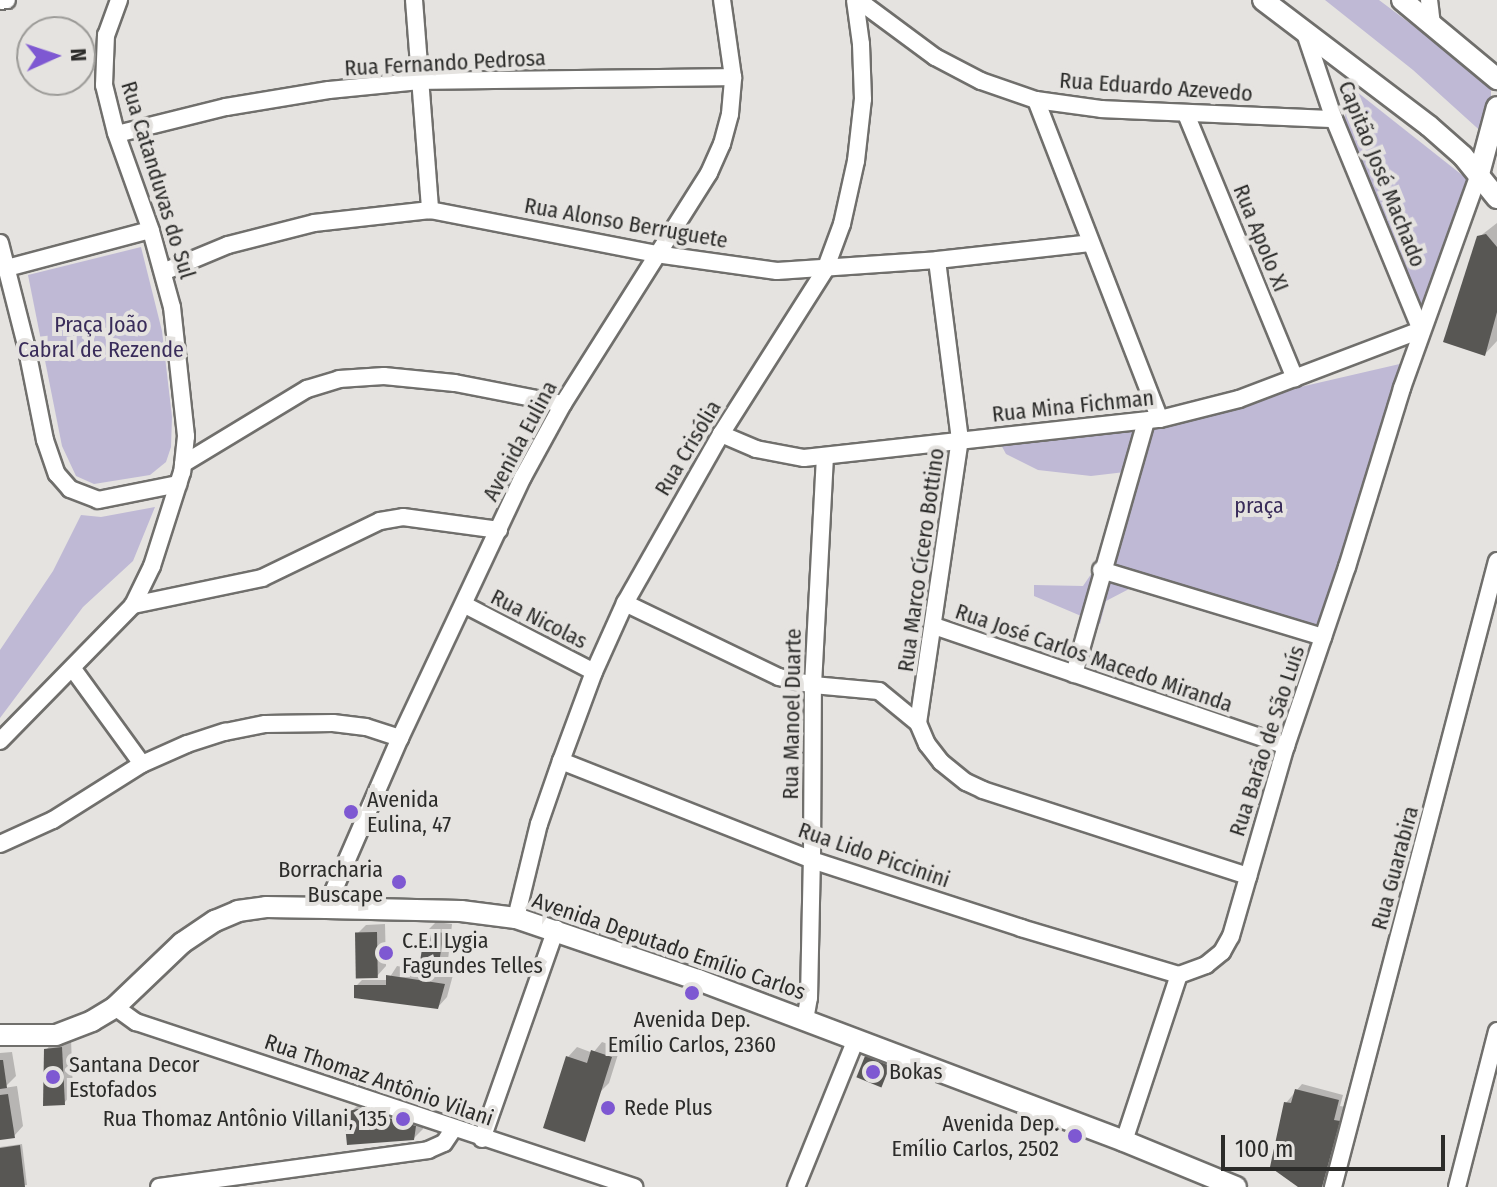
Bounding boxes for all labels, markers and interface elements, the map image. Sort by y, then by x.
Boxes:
north arrow [16,16,96,96]
street label: Rua Fernando Pedrosa [344,45,546,81]
text: N [65,48,92,62]
street label: Rua Eduardo Azevedo [1058,67,1254,107]
street label: Capitão José Machado [1333,77,1431,271]
street label: Rua Catanduvas do Sul [115,78,201,282]
street label: Rua Apolo XI [1228,181,1294,295]
street label: Rua Alonso Berruguete [522,192,730,254]
park label: Praça João Cabral de Rezende [18,311,184,362]
street label: Avenida Eulina [477,376,563,506]
street label: Rua Mina Fichman [991,384,1155,428]
street label: Rua Crisólia [649,396,727,500]
street label: Rua Marco Cícero Bottino [892,446,950,674]
park label: praça [1234,493,1284,519]
street label: Rua Nicolas [486,583,592,655]
street label: Rua José Carlos Macedo Miranda [952,598,1236,718]
street label: Rua Manoel Duarte [777,628,807,800]
street label: Rua Barão de São Luís [1224,642,1310,840]
place label: Avenida Eulina, 47 [367,786,451,838]
marker: Avenida Eulina, 47 [342,803,360,821]
street label: Rua Guarabira [1366,803,1424,933]
street label: Rua Lido Piccinini [795,817,953,893]
place label: Borracharia Buscape [278,856,383,908]
marker: Borracharia Buscape [390,873,408,891]
street label: Avenida Deputado Emílio Carlos [529,887,809,1005]
place label: C.E.I Lygia Fagundes Telles [402,927,543,978]
marker: C.E.I Lygia Fagundes Telles [377,944,395,962]
marker: Avenida Dep. Emílio Carlos, 2360 [683,984,701,1002]
place label: Avenida Dep. Emílio Carlos, 2360 [608,1006,776,1058]
street label: Rua Thomaz Antônio Vilani [261,1028,497,1132]
place label: Santana Decor Estofados [69,1051,200,1102]
place label: Bokas [889,1059,943,1085]
marker: Bokas [864,1063,882,1081]
marker: Santana Decor Estofados [44,1068,62,1086]
place label: Rede Plus [624,1095,712,1121]
marker: Rede Plus [599,1099,617,1117]
place label: Rua Thomaz Antônio Villani, 135 [103,1106,387,1132]
marker: Rua Thomaz Antônio Villani, 135 [394,1110,412,1128]
place label: Avenida Dep. Emílio Carlos, 2502 [892,1110,1059,1162]
scale bar [1225,1119,1449,1169]
marker: Avenida Dep. Emílio Carlos, 2502 [1066,1127,1084,1145]
text: 100 m [1235,1135,1293,1163]

